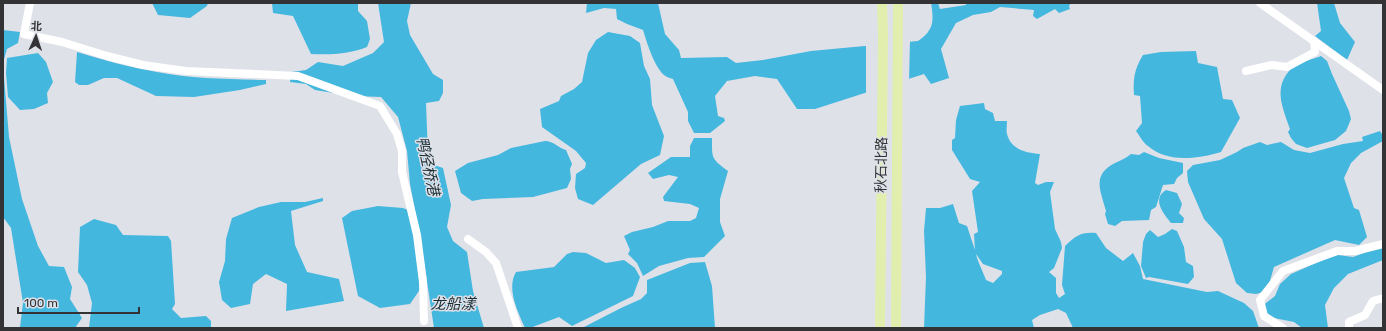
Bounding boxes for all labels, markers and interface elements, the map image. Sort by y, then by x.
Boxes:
north arrow [16,16,56,56]
text: 北 [31,20,42,33]
water label: 鸭径桥港 [413,135,443,199]
street label: 秋石北路 [873,137,890,193]
scale bar [18,289,139,315]
water label: 龙船漾 [430,295,477,313]
text: 100 m [24,296,58,310]

